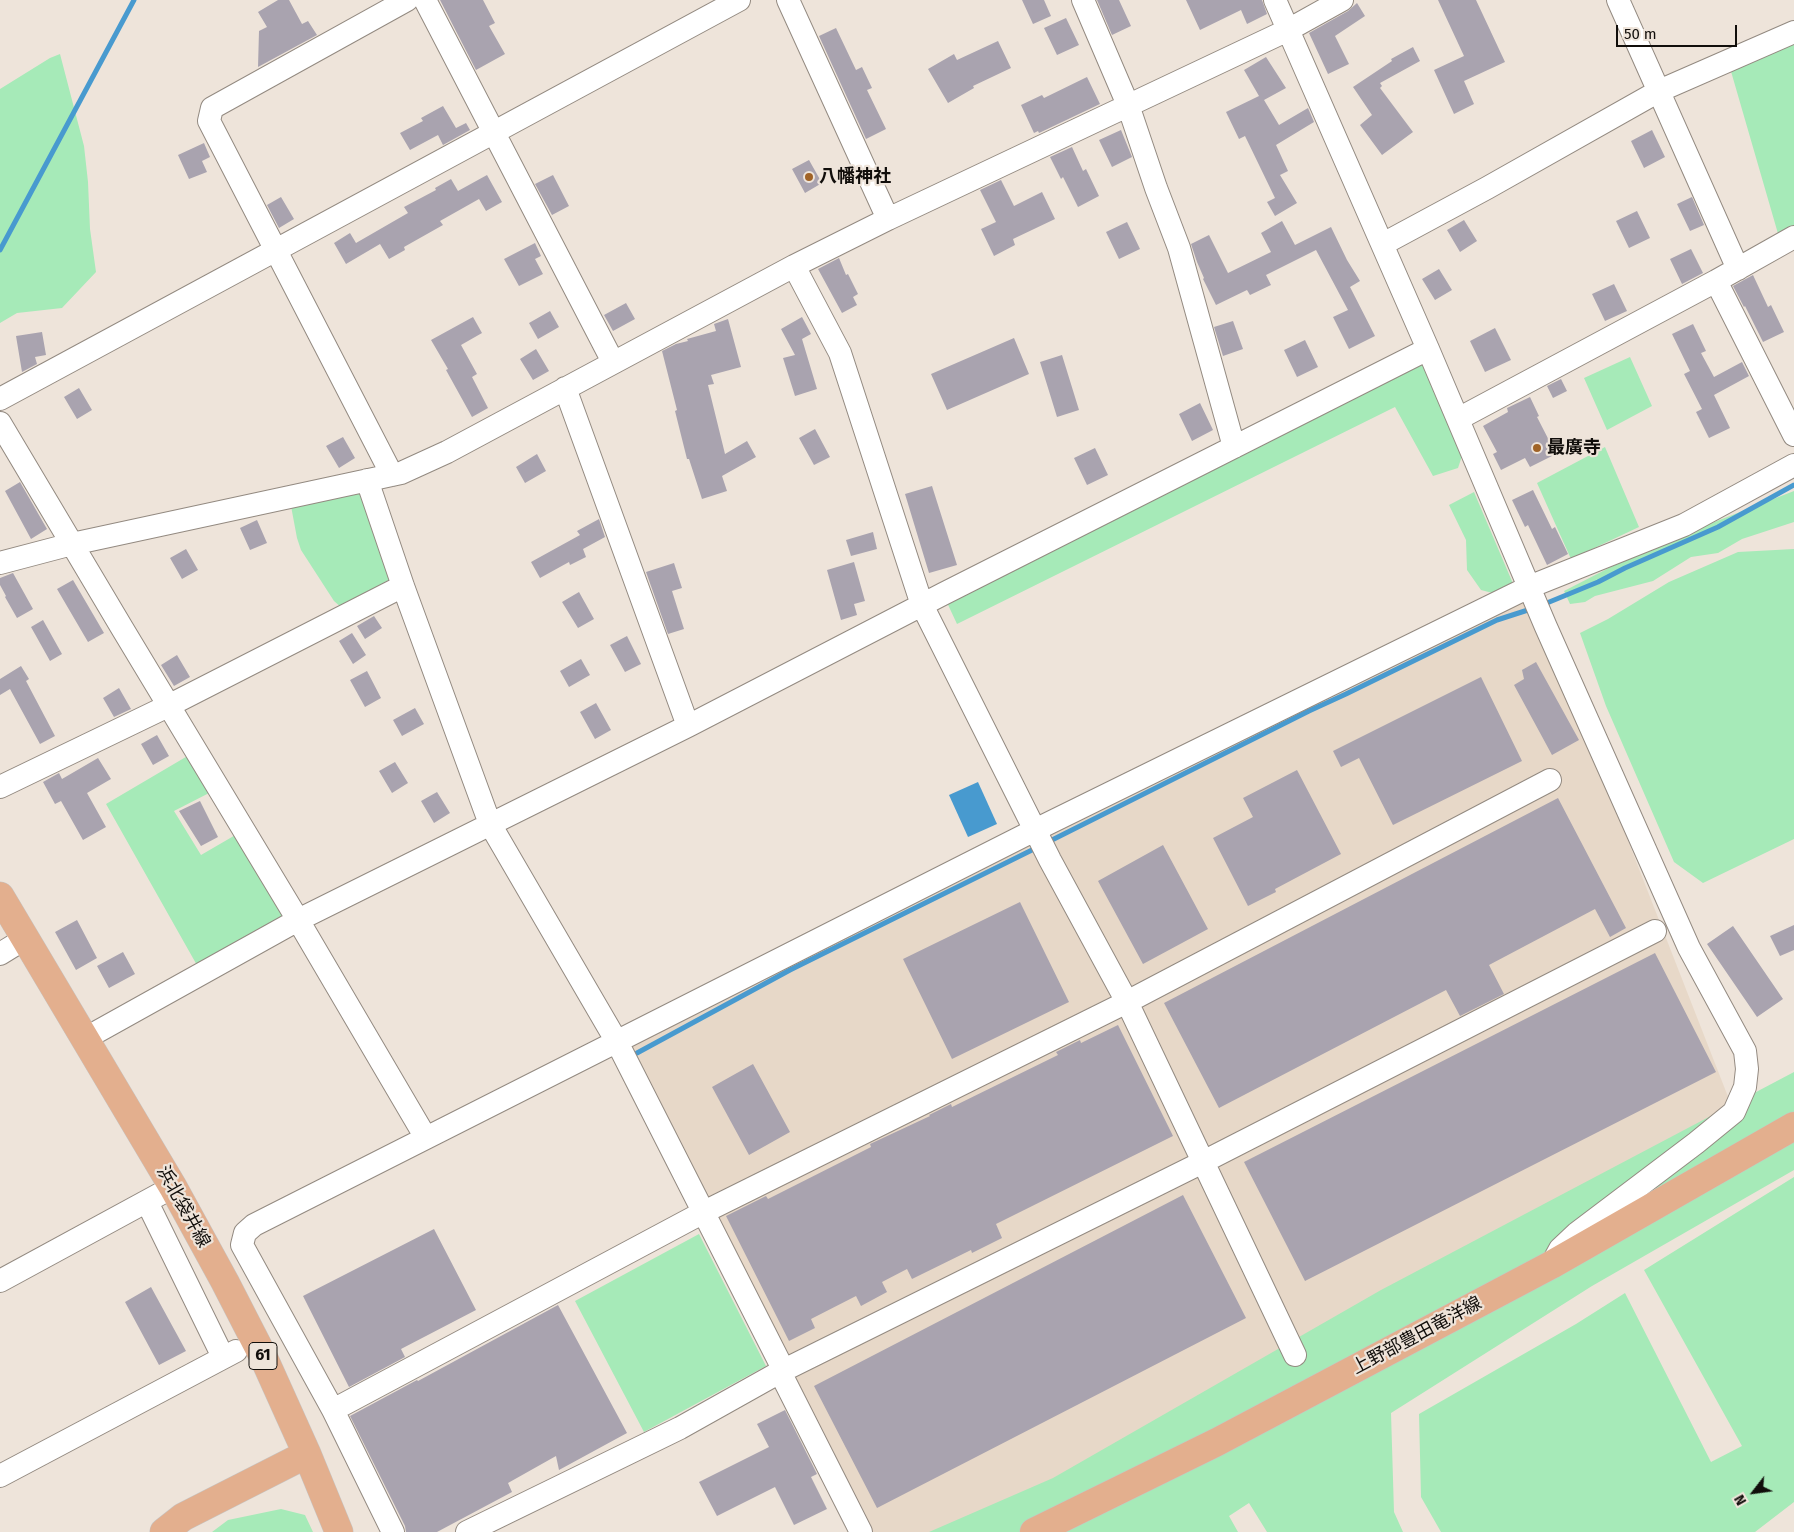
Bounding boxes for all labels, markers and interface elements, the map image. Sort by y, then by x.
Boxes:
scale bar [1619,15,1740,47]
text: 50 m [1624,25,1657,43]
place label: 八幡神社 [819,166,891,188]
marker: 八幡神社 [803,171,815,183]
place label: 最廣寺 [1547,437,1601,459]
marker: 最廣寺 [1531,442,1543,454]
street label: 浜北袋井線 [152,1162,214,1252]
street label: 上野部豊田竜洋線 [1348,1293,1486,1379]
road number: 61 [249,1342,277,1370]
north arrow [1729,1467,1779,1517]
text: N [1731,1491,1750,1508]

